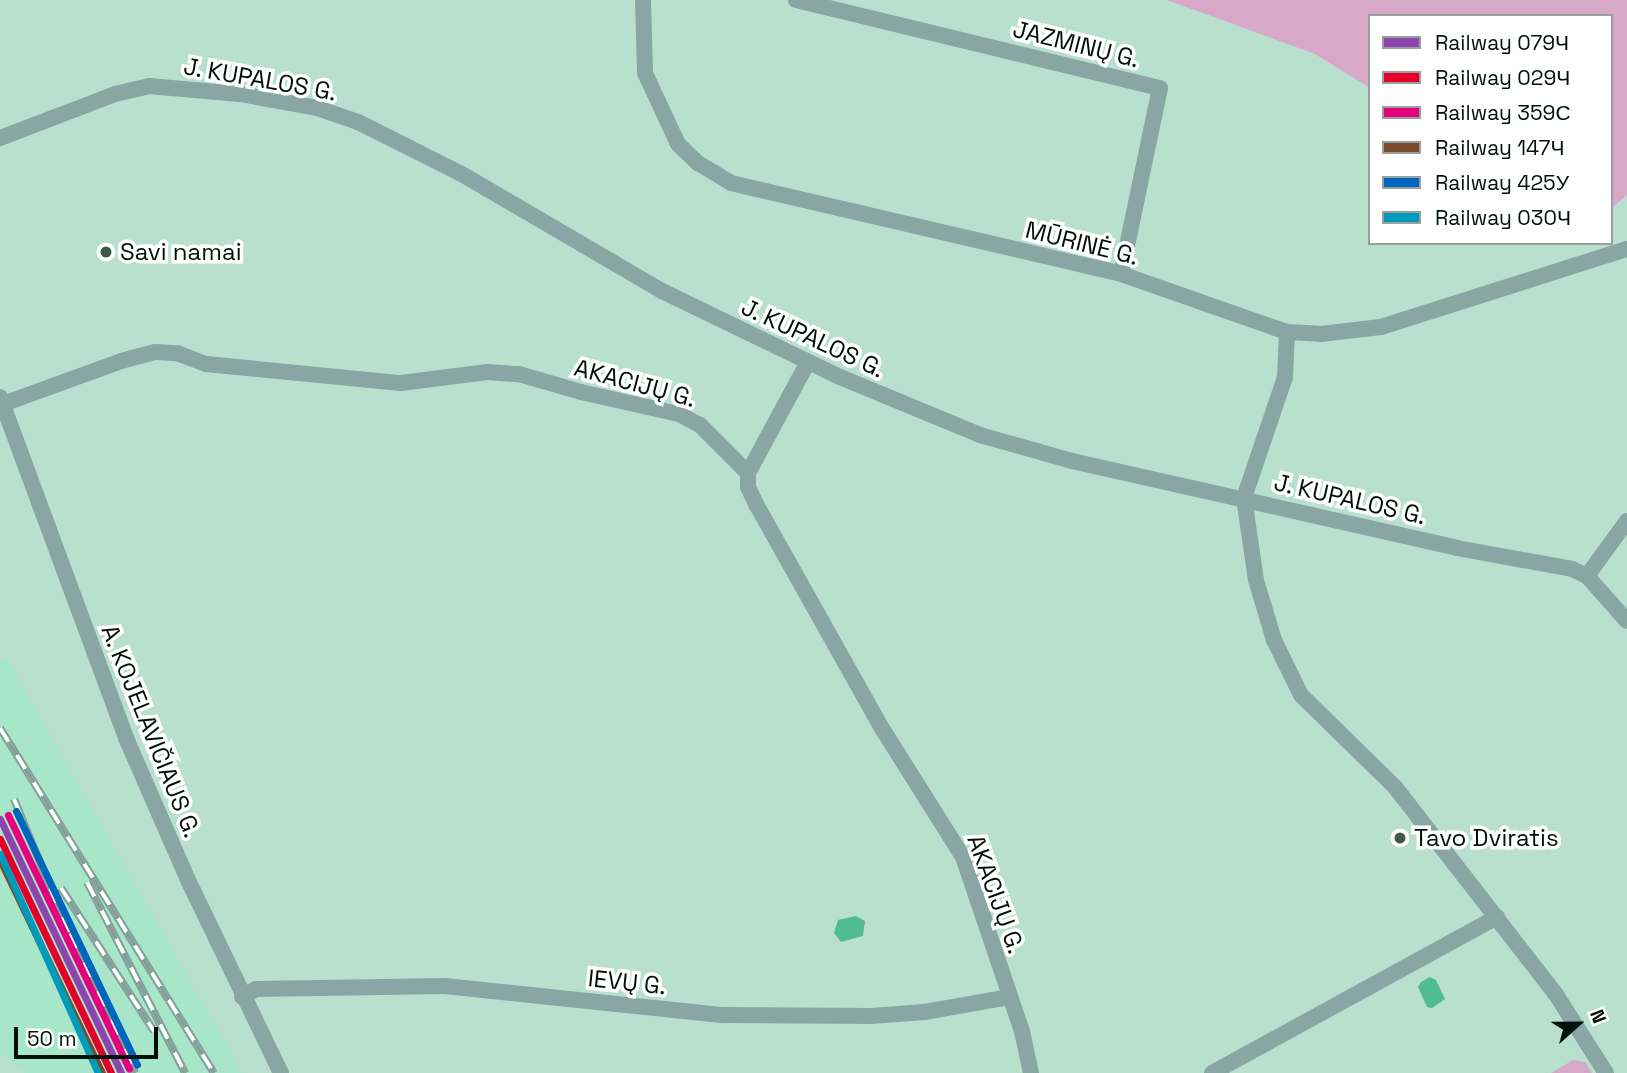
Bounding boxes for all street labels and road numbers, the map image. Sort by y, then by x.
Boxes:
street label: JAZMINŲ G. [1010,14,1142,74]
street label: J. KUPALOS G. [181,51,339,107]
street label: MŪRINĖ G. [1023,215,1141,271]
street label: J. KUPALOS G. [736,292,890,384]
street label: AKACIJŲ G. [571,353,699,413]
street label: J. KUPALOS G. [1271,467,1429,531]
street label: A. KOJELAVIČIAUS G. [95,620,207,842]
street label: AKACIJŲ G. [961,831,1031,957]
street label: IEVŲ G. [587,964,667,1000]

